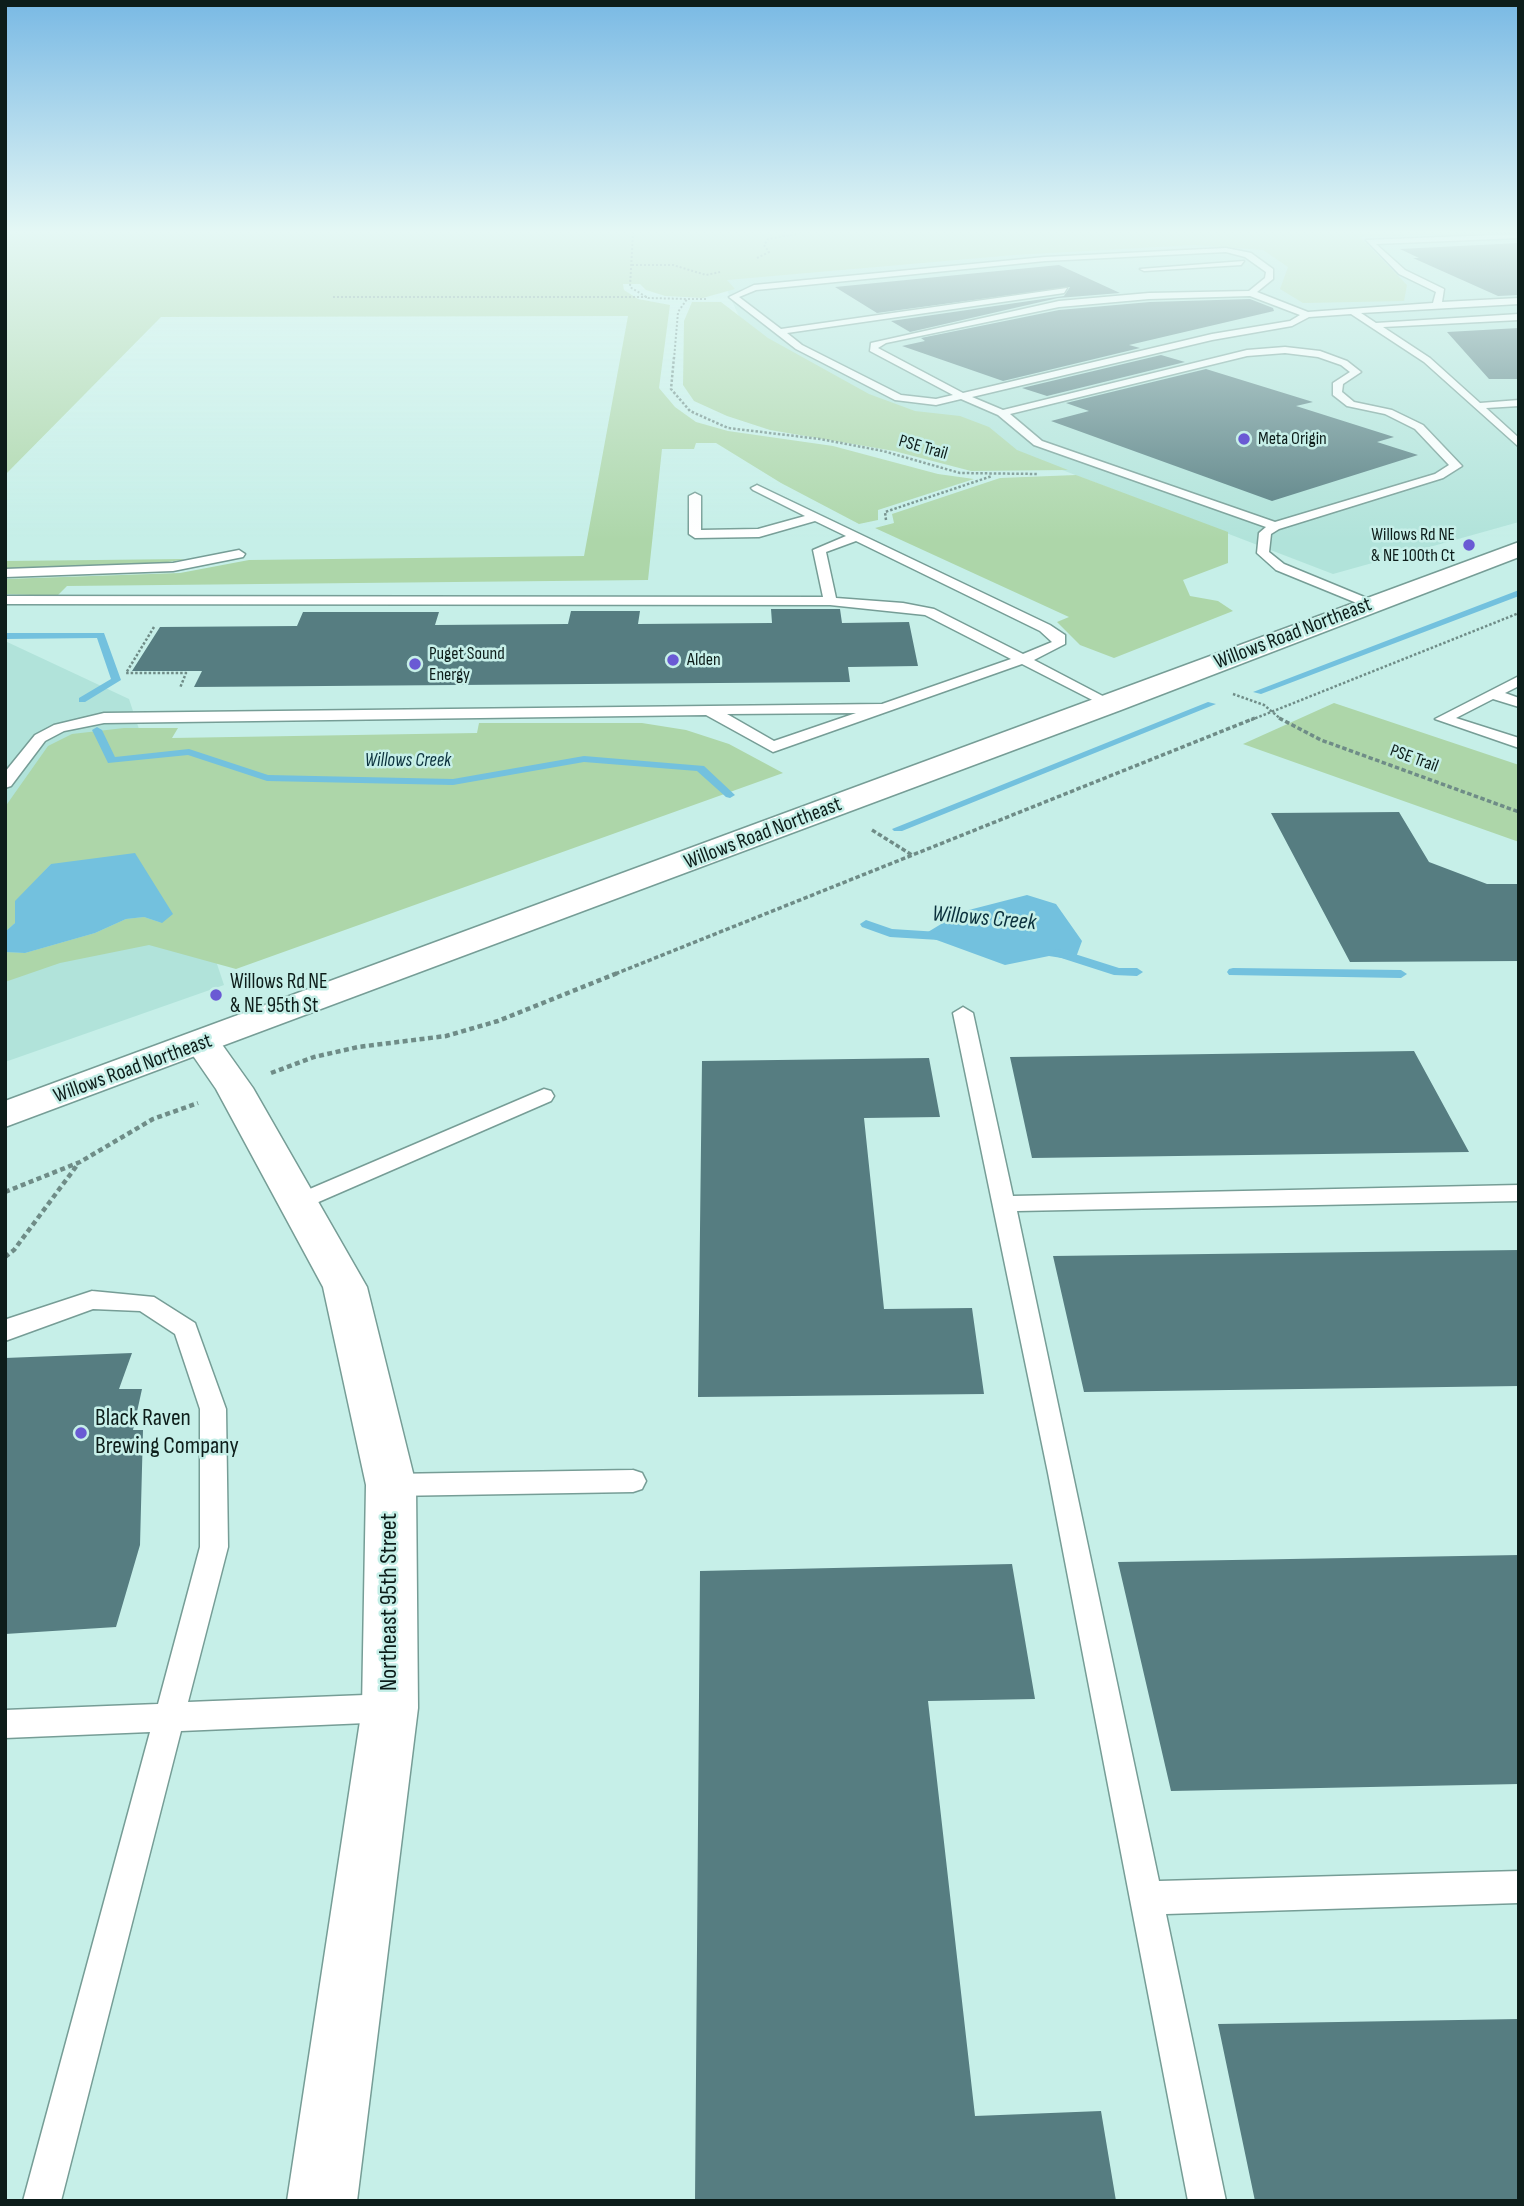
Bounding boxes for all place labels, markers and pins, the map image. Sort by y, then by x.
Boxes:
place label: Meta Origin [1258,428,1327,450]
marker: Meta Origin [1236,431,1252,447]
place label: Willows Rd NE & NE 100th Ct [1371,524,1455,566]
marker: Willows Rd NE & NE 100th Ct [1461,537,1477,553]
place label: Puget Sound Energy [429,643,505,686]
place label: Alden [687,649,721,671]
marker: Alden [665,652,681,668]
marker: Puget Sound Energy [407,656,423,672]
place label: Willows Rd NE & NE 95th St [230,970,328,1020]
marker: Willows Rd NE & NE 95th St [208,987,224,1003]
place label: Black Raven Brewing Company [95,1405,239,1461]
marker: Black Raven Brewing Company [73,1425,89,1441]

